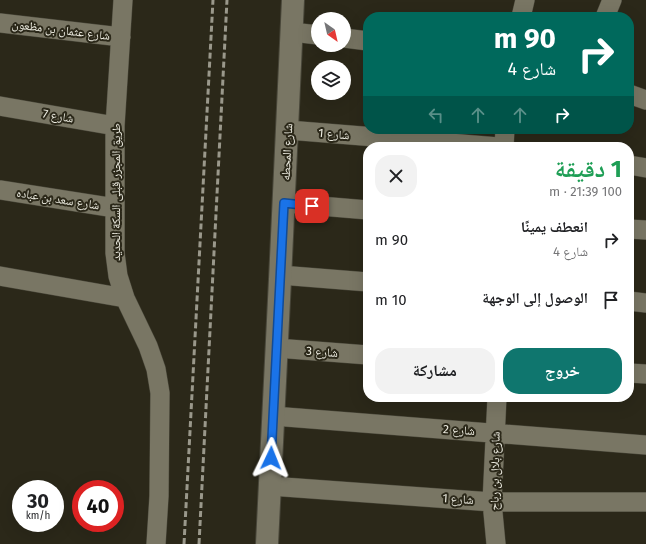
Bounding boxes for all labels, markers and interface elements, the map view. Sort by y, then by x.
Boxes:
north arrow [311,12,351,52]
map controls [311,12,351,100]
street label: شارع عثمان بن مظعون [11,17,111,44]
text: 90 m [494,22,556,55]
icon: right [570,28,622,80]
text: شارع 4 [507,58,556,80]
button: layers [311,60,351,100]
icon: left [425,104,447,126]
icon: ahead [467,104,489,126]
icon: ahead [509,104,531,126]
icon: right [551,104,573,126]
street label: شارع 7 [41,106,75,127]
street label: طريق المجزر قبلى السكة الحديد [109,123,123,261]
street label: شارع المحطه [279,123,296,181]
street label: شارع 1 [318,126,350,143]
button: close [375,155,417,197]
text: 1 دقيقة [555,155,622,183]
text: 100 m · 21:39 [549,184,622,199]
street label: شارع سعد بن عباده [15,186,101,213]
pin [295,189,329,223]
icon: arrive [301,195,323,217]
text: انعطف يمينًا [521,218,588,236]
icon: right [600,229,622,251]
text: 90 m [375,231,408,249]
text: شارع 4 [553,244,588,259]
text: الوصول إلى الوجهة [482,289,588,307]
icon: arrive [600,289,622,311]
text: 10 m [375,291,407,309]
street label: شارع 3 [305,344,339,361]
button: مشاركة [375,348,495,394]
button: خروج [503,348,622,394]
street label: شارع 2 [443,422,476,439]
street label: شارع بلال بن رباح [487,431,504,511]
position arrow [250,437,292,479]
speed limit sign: 40 [72,480,124,532]
text: 30 [27,489,49,513]
street label: شارع 1 [442,491,474,508]
text: km/h [26,510,50,522]

